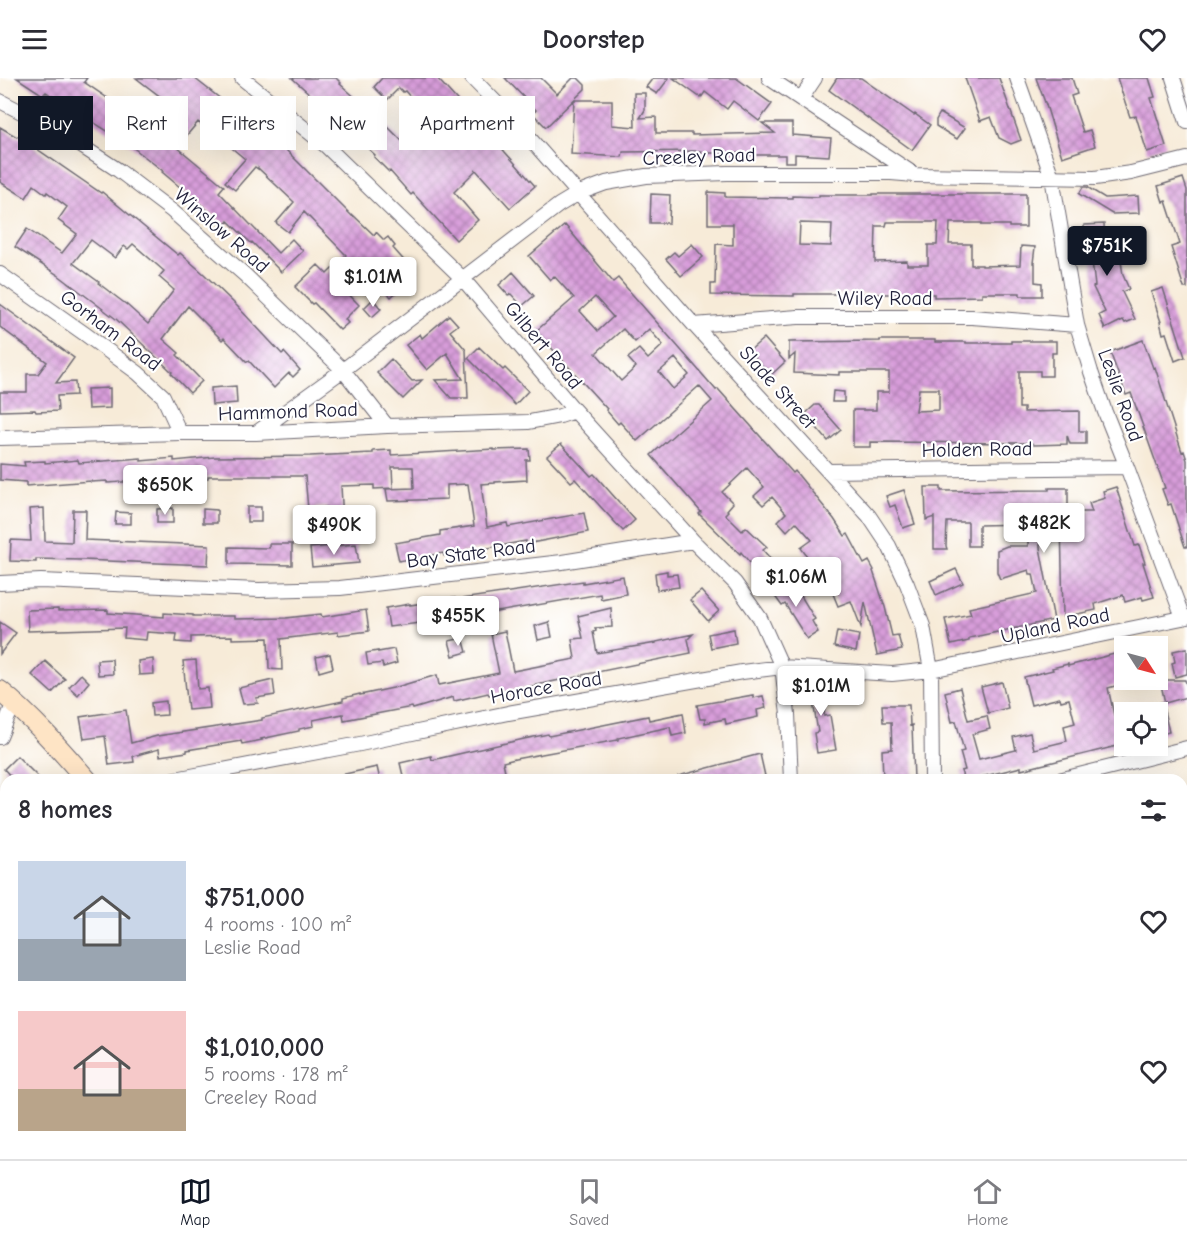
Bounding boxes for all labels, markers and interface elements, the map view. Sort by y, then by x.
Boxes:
icon: menu [18,23,51,56]
icon: heart [1136,23,1169,56]
text: Doorstep [542,24,645,55]
chip: Buy [18,96,93,150]
chip: Rent [105,96,188,150]
chip: Filters [200,96,296,150]
chip: New [308,96,387,150]
chip: Apartment [399,96,535,150]
street label: Creeley Road [642,143,756,170]
street label: Winslow Road [170,183,274,278]
pin: $751K [1065,226,1149,277]
text: $751K [1082,234,1132,257]
pin: $1.01M [324,257,422,308]
text: $1.01M [344,265,402,288]
street label: Gorham Road [56,285,166,376]
street label: Wiley Road [837,287,933,310]
street label: Gilbert Road [500,297,587,394]
street label: Slade Street [735,341,822,434]
street label: Leslie Road [1093,346,1148,445]
street label: Hammond Road [218,398,358,425]
street label: Holden Road [921,437,1033,462]
pin: $650K [123,465,207,516]
text: $650K [137,473,193,496]
pin: $482K [1002,503,1086,554]
pin: $490K [292,505,376,556]
text: $482K [1018,511,1070,534]
text: $490K [307,513,361,536]
street label: Bay State Road [405,534,537,573]
pin: $1.06M [747,557,845,608]
text: $1.06M [765,565,827,588]
pin: $455K [416,596,500,647]
street label: Upland Road [999,603,1112,648]
text: $455K [431,604,485,627]
north arrow [1114,636,1168,690]
map controls [1114,636,1168,756]
street label: Horace Road [489,666,603,709]
pin: $1.01M [772,666,870,717]
text: $1.01M [792,674,850,697]
button: locate [1114,702,1168,756]
icon: filters [1137,794,1170,827]
text: 8 homes [18,795,112,825]
text: $751,000 [204,883,305,913]
icon: home [66,885,138,957]
icon: heart [1137,905,1170,938]
text: 4 rooms · 100 m² [204,913,351,936]
text: Leslie Road [204,936,301,959]
text: $1,010,000 [204,1033,324,1063]
icon: home [66,1035,138,1107]
icon: heart [1137,1055,1170,1088]
text: 5 rooms · 178 m² [204,1063,348,1086]
text: Creeley Road [204,1086,317,1109]
tab: Map [179,1175,212,1229]
tab: Saved [569,1175,609,1229]
tab: Home [967,1175,1008,1229]

